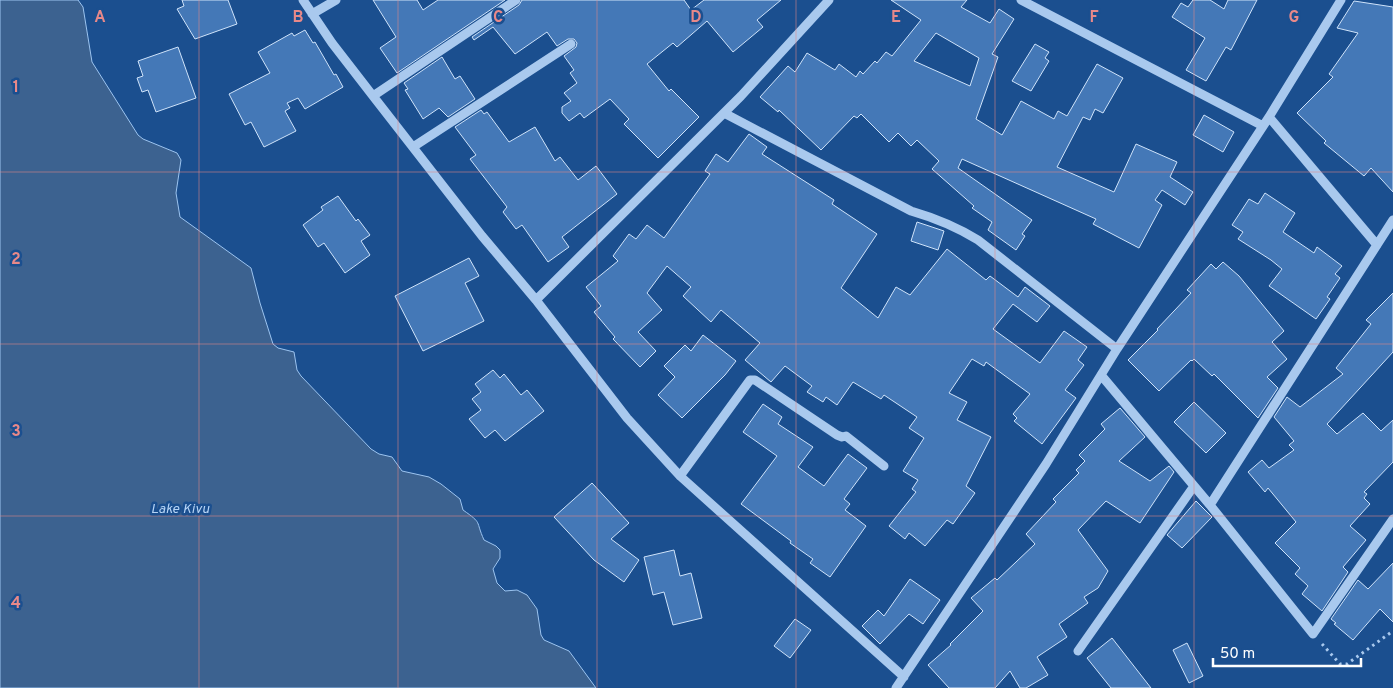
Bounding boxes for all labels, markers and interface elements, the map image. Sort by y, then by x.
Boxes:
text: A [94,8,106,28]
text: B [292,8,304,28]
text: C [493,8,503,28]
text: D [690,8,702,28]
text: E [891,8,901,28]
text: F [1089,8,1099,28]
text: G [1289,8,1299,28]
text: 1 [13,78,19,98]
text: 2 [11,250,21,270]
text: 3 [11,422,21,442]
water label: Lake Kivu [151,501,210,518]
text: 4 [11,594,21,614]
scale bar [1213,636,1360,668]
text: 50 m [1220,645,1255,664]

